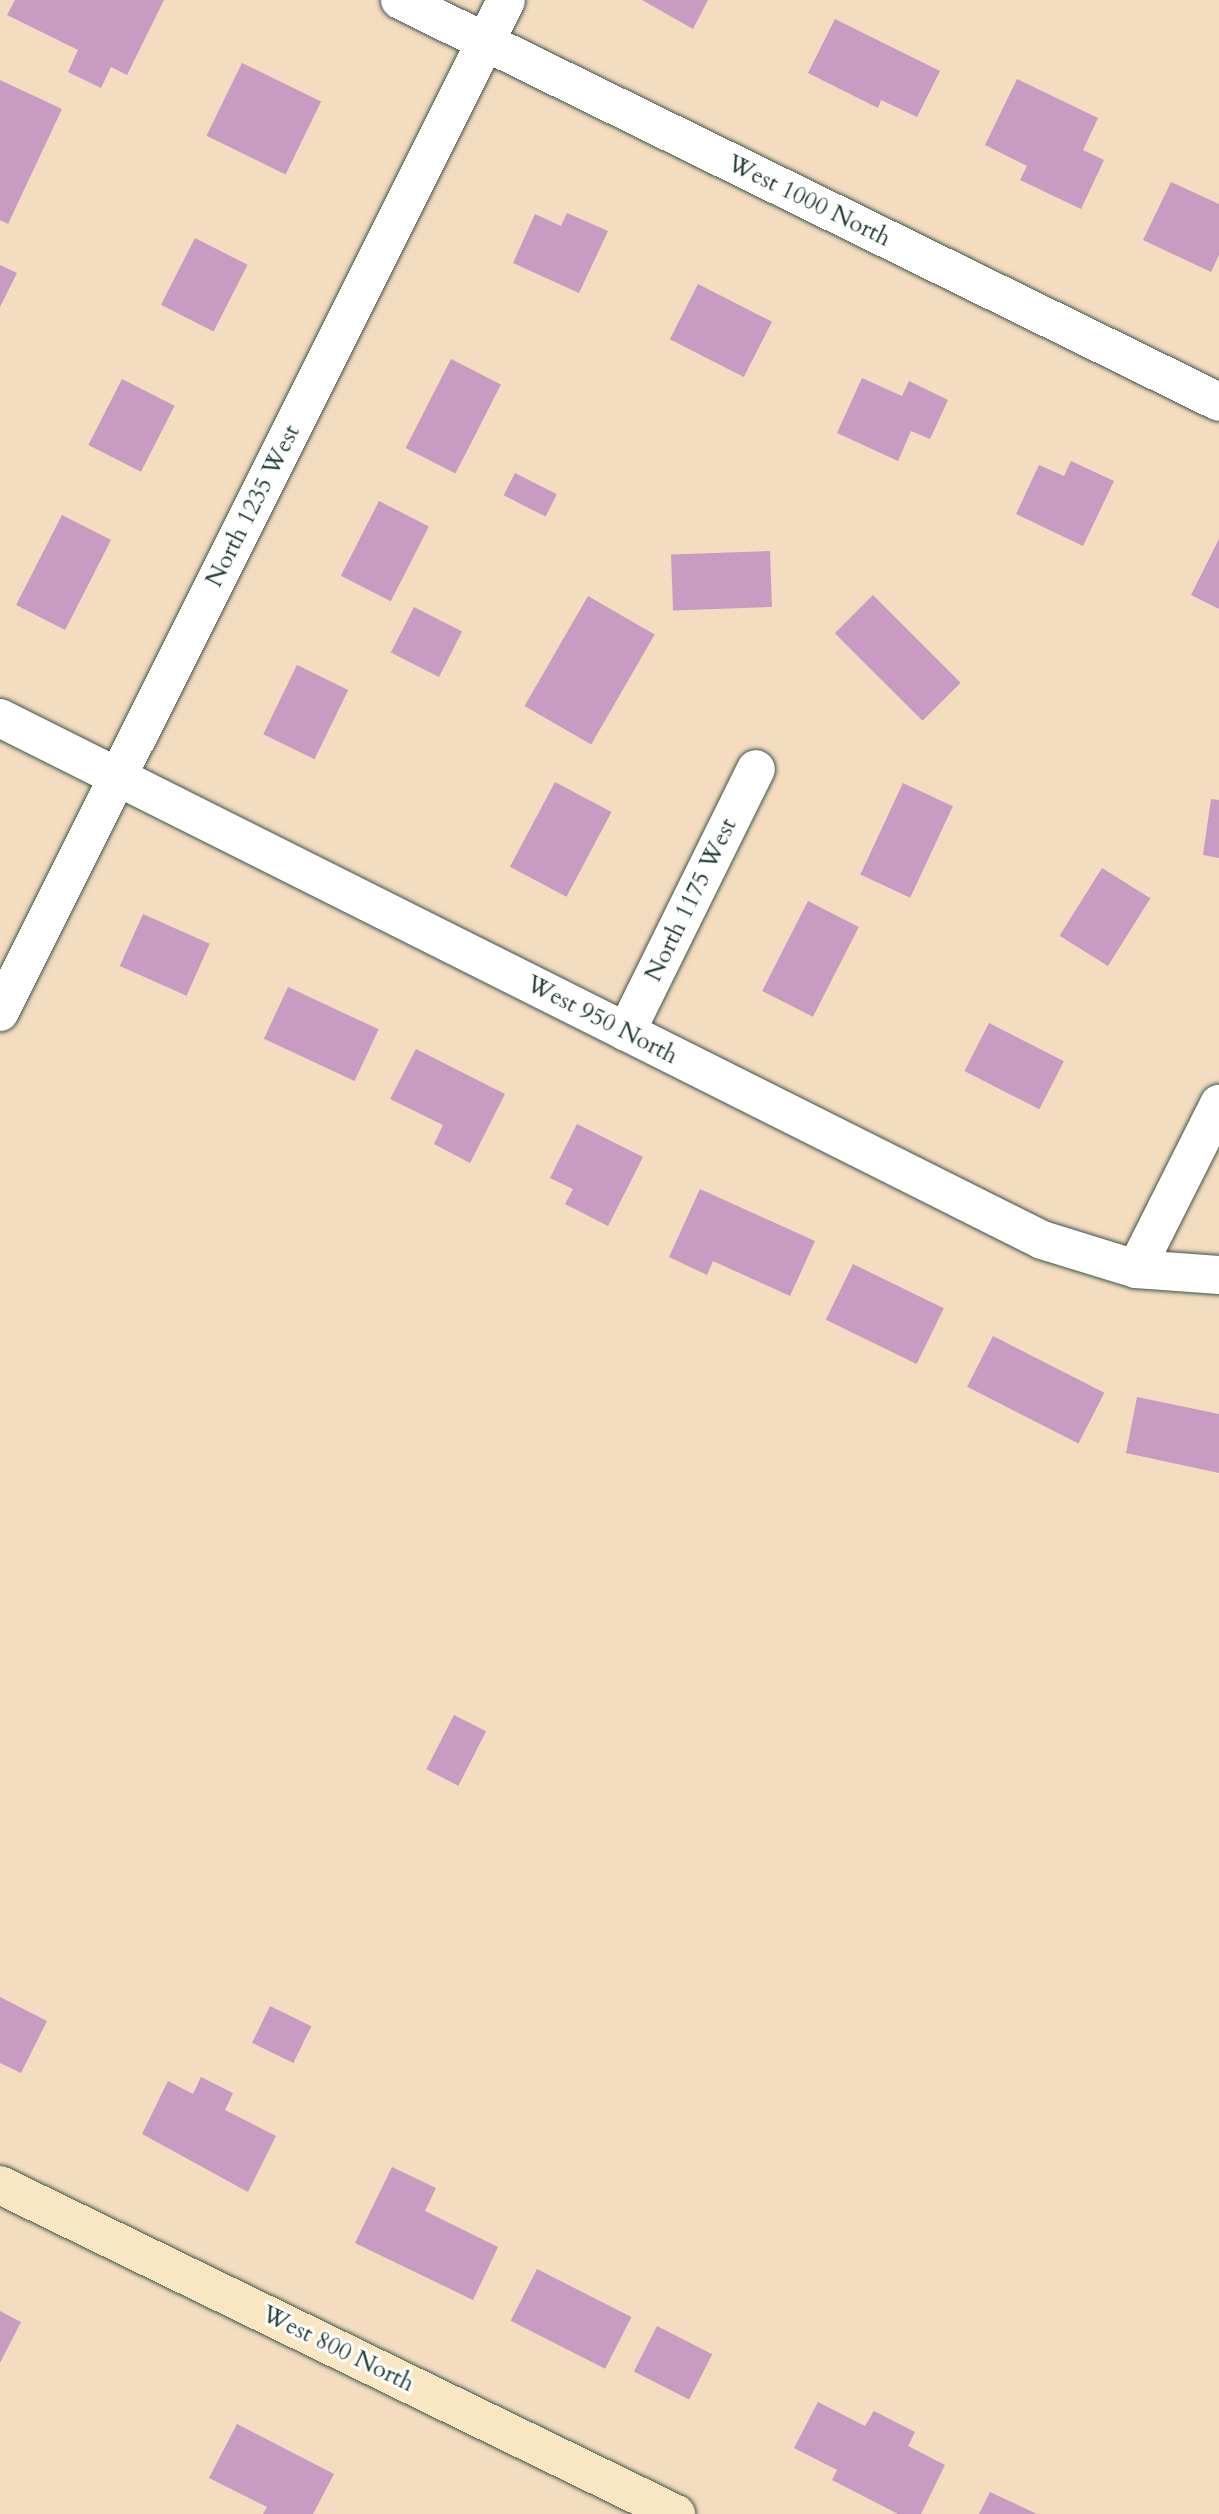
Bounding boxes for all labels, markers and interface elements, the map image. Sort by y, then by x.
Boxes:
street label: West 1000 North [723,149,895,253]
street label: North 1235 West [200,420,306,592]
street label: North 1175 West [639,814,743,986]
street label: West 950 North [522,970,682,1070]
street label: West 800 North [257,2300,419,2398]

